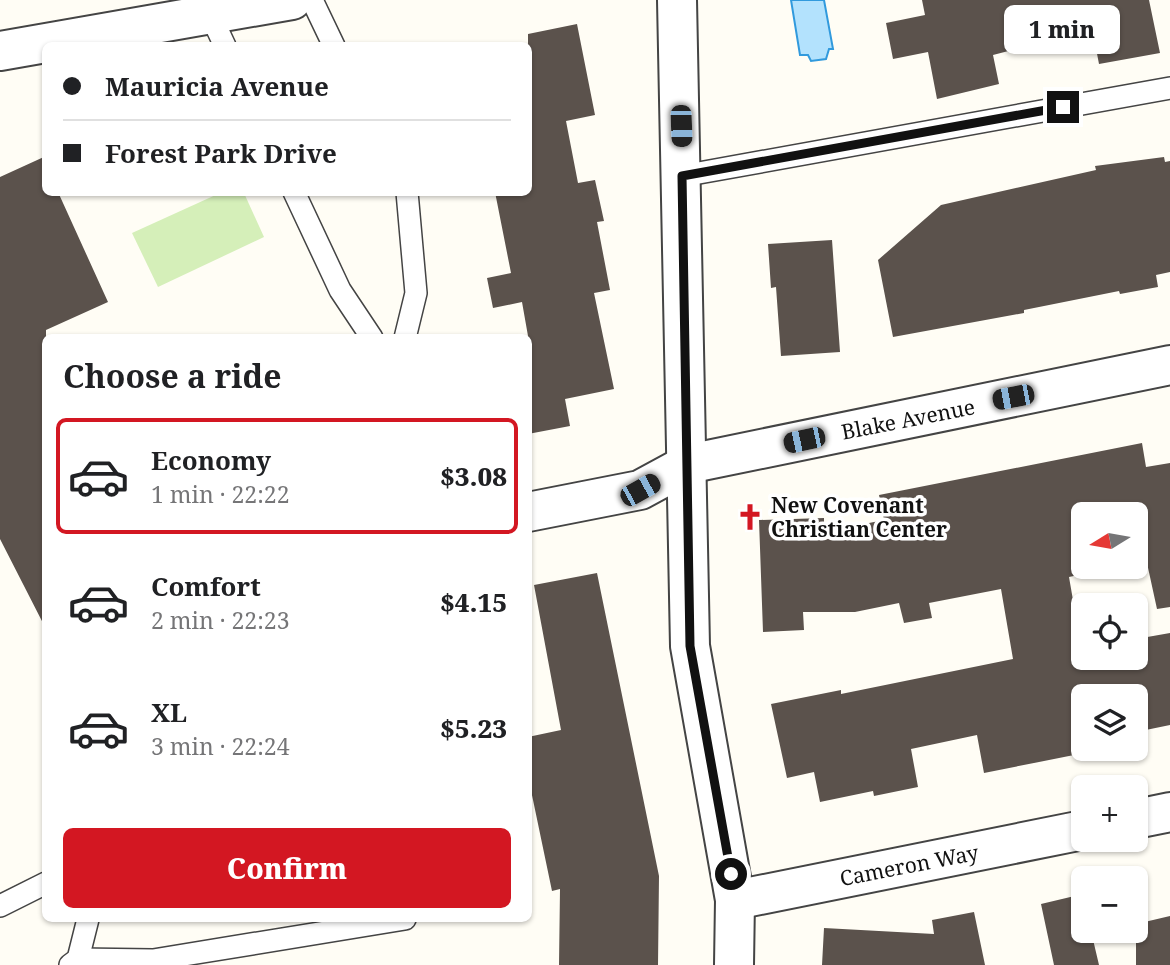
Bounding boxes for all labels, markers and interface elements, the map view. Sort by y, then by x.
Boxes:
callout: 1 min [1005,6,1121,55]
text: 1 min [1029,13,1095,45]
text: Mauricia Avenue [105,68,329,104]
route end [1047,91,1079,123]
car [670,105,693,147]
text: Forest Park Drive [105,135,337,171]
text: Choose a ride [63,354,282,397]
car [991,383,1036,411]
street label: Blake Avenue [839,392,977,446]
car [782,425,827,455]
text: Economy [151,442,271,478]
icon: car [67,445,130,508]
text: $3.08 [440,458,507,494]
car [617,471,664,509]
text: 1 min · 22:22 [151,478,289,510]
place label: New Covenant Christian Center [771,491,947,543]
church icon: New Covenant Christian Center [735,502,765,532]
north arrow [1071,502,1148,579]
map controls [1071,502,1148,943]
text: Comfort [151,568,261,604]
icon: car [67,571,130,634]
text: $4.15 [440,584,507,620]
button: locate [1071,593,1148,670]
text: 2 min · 22:23 [151,604,289,636]
button: layers [1071,684,1148,761]
text: XL [151,694,187,730]
icon: car [67,697,130,760]
text: $5.23 [440,710,507,746]
text: 3 min · 22:24 [151,730,289,762]
button: + [1071,775,1148,852]
button: Confirm [63,828,511,908]
street label: Cameron Way [837,838,981,892]
route start [715,858,747,890]
button: − [1071,866,1148,943]

